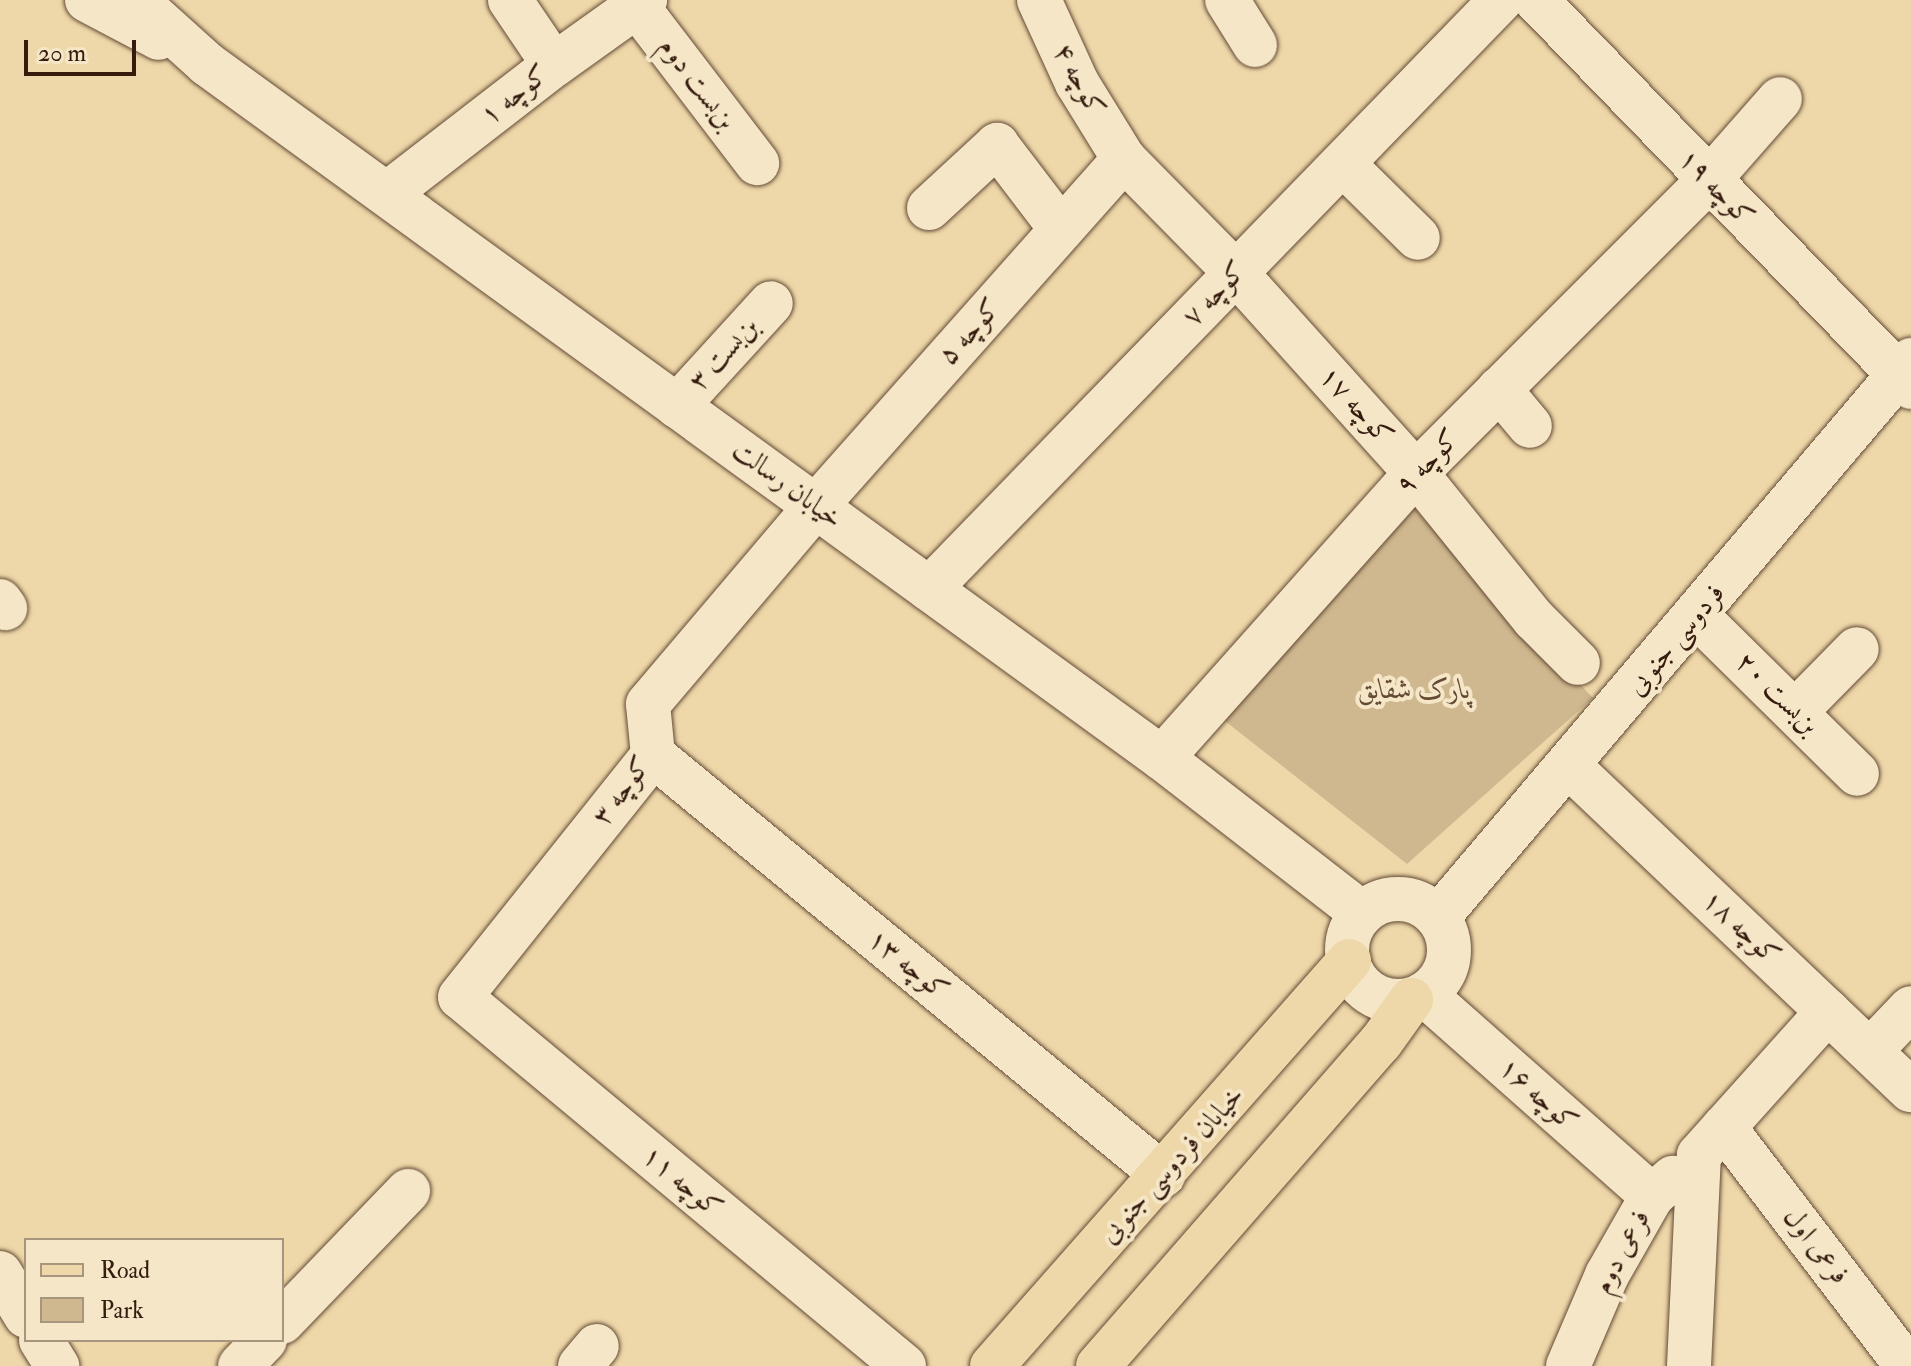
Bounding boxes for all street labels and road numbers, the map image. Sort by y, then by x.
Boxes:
street label: بن‌بست دوم [651,31,743,137]
street label: کوچه ۴ [1046,38,1112,122]
street label: کوچه ۱ [474,58,556,132]
street label: کوچه ۱۹ [1671,142,1761,234]
street label: کوچه ۷ [1176,254,1254,334]
street label: کوچه ۵ [931,292,1009,372]
street label: بن‌بست ۳ [682,310,766,398]
street label: کوچه ۱۷ [1312,360,1400,452]
street label: کوچه ۹ [1389,422,1467,502]
street label: خیابان رسالت [725,434,849,536]
street label: فردوسی جنوبی [1620,577,1732,703]
street label: بن‌بست ۲۰ [1728,645,1826,743]
street label: کوچه ۳ [585,750,659,832]
street label: کوچه ۱۸ [1695,884,1787,972]
street label: کوچه ۱۳ [861,922,955,1008]
street label: کوچه ۱۶ [1492,1051,1584,1139]
street label: خیابان فردوسی جنوبی [1092,1079,1252,1251]
street label: کوچه ۱۱ [635,1139,729,1225]
street label: فرعی اول [1776,1201,1856,1291]
street label: فرعی دوم [1586,1204,1658,1300]

